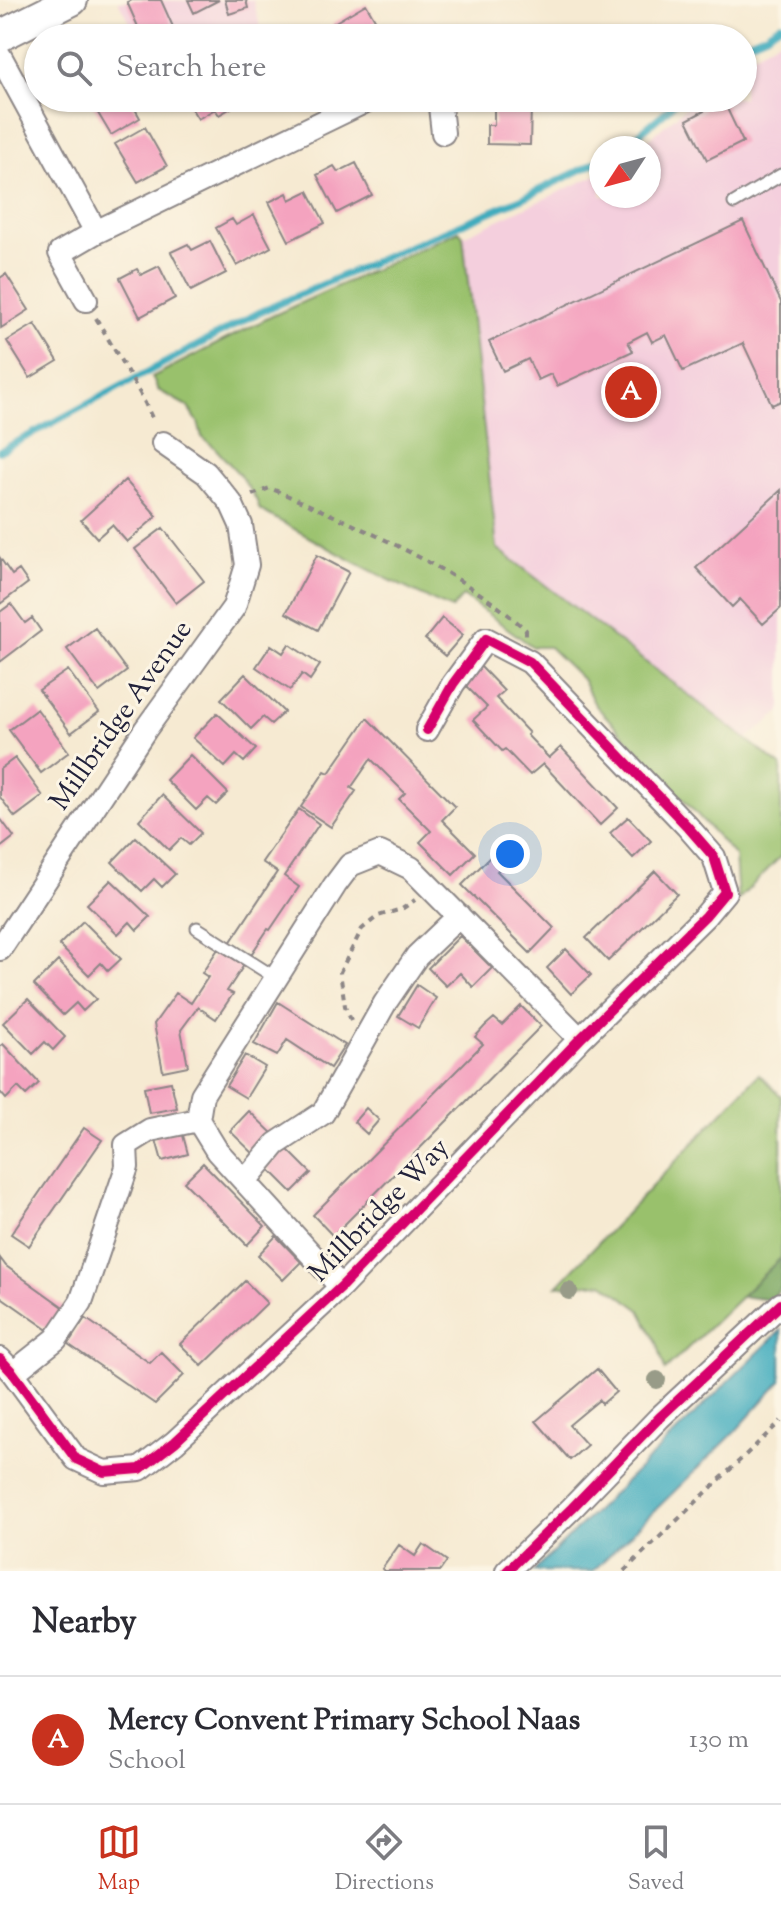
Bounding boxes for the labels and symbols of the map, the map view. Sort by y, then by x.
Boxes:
north arrow [589,136,661,208]
pin: A [605,362,657,422]
street label: Millbridge Avenue [41,612,203,820]
your location [490,834,530,874]
street label: Millbridge Way [301,1130,459,1292]

